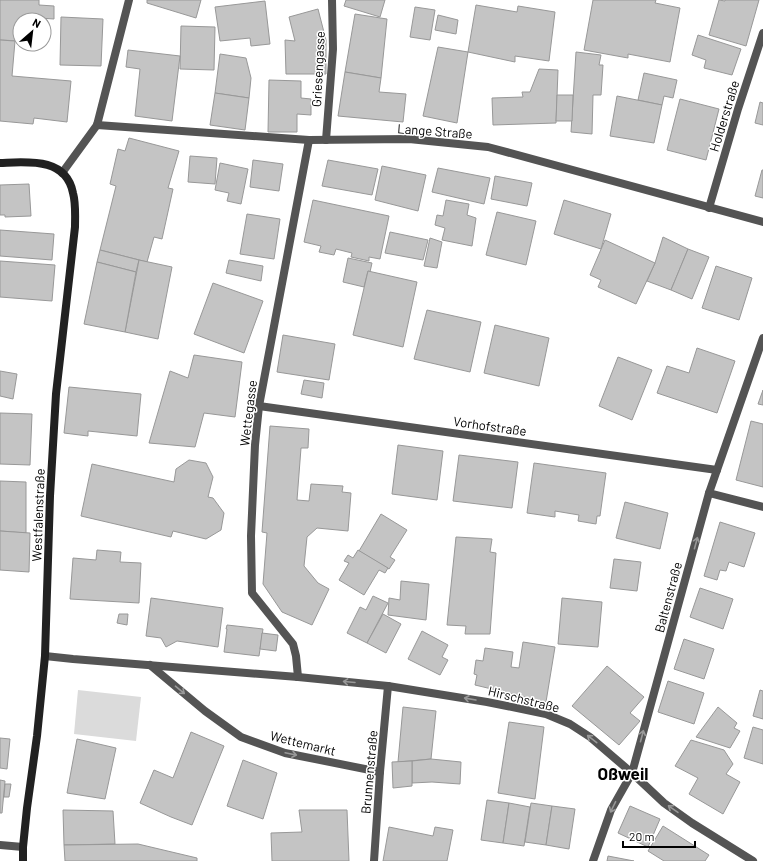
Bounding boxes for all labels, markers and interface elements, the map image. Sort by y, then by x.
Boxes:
north arrow [12,12,52,52]
text: N [31,15,43,30]
street label: Griesengasse [308,31,328,107]
street label: Holderstraße [706,78,742,154]
street label: Lange Straße [397,120,473,142]
street label: Wettegasse [236,379,260,447]
street label: Vorhofstraße [452,413,528,439]
street label: Westfalenstraße [28,468,48,562]
one-way arrow [692,536,700,549]
street label: Baltenstraße [651,560,685,634]
one-way arrow [343,678,356,686]
street label: Hirschstraße [487,682,561,716]
one-way arrow [174,686,185,695]
one-way arrow [464,694,477,702]
street label: Wettemarkt [268,727,338,759]
street label: Brunnenstraße [357,729,381,815]
one-way arrow [639,729,647,742]
one-way arrow [586,735,597,743]
one-way arrow [284,751,297,759]
district label: Oßweil [598,763,648,783]
one-way arrow [609,801,616,813]
one-way arrow [668,805,679,813]
scale bar [623,823,695,849]
text: 20 m [629,829,655,843]

